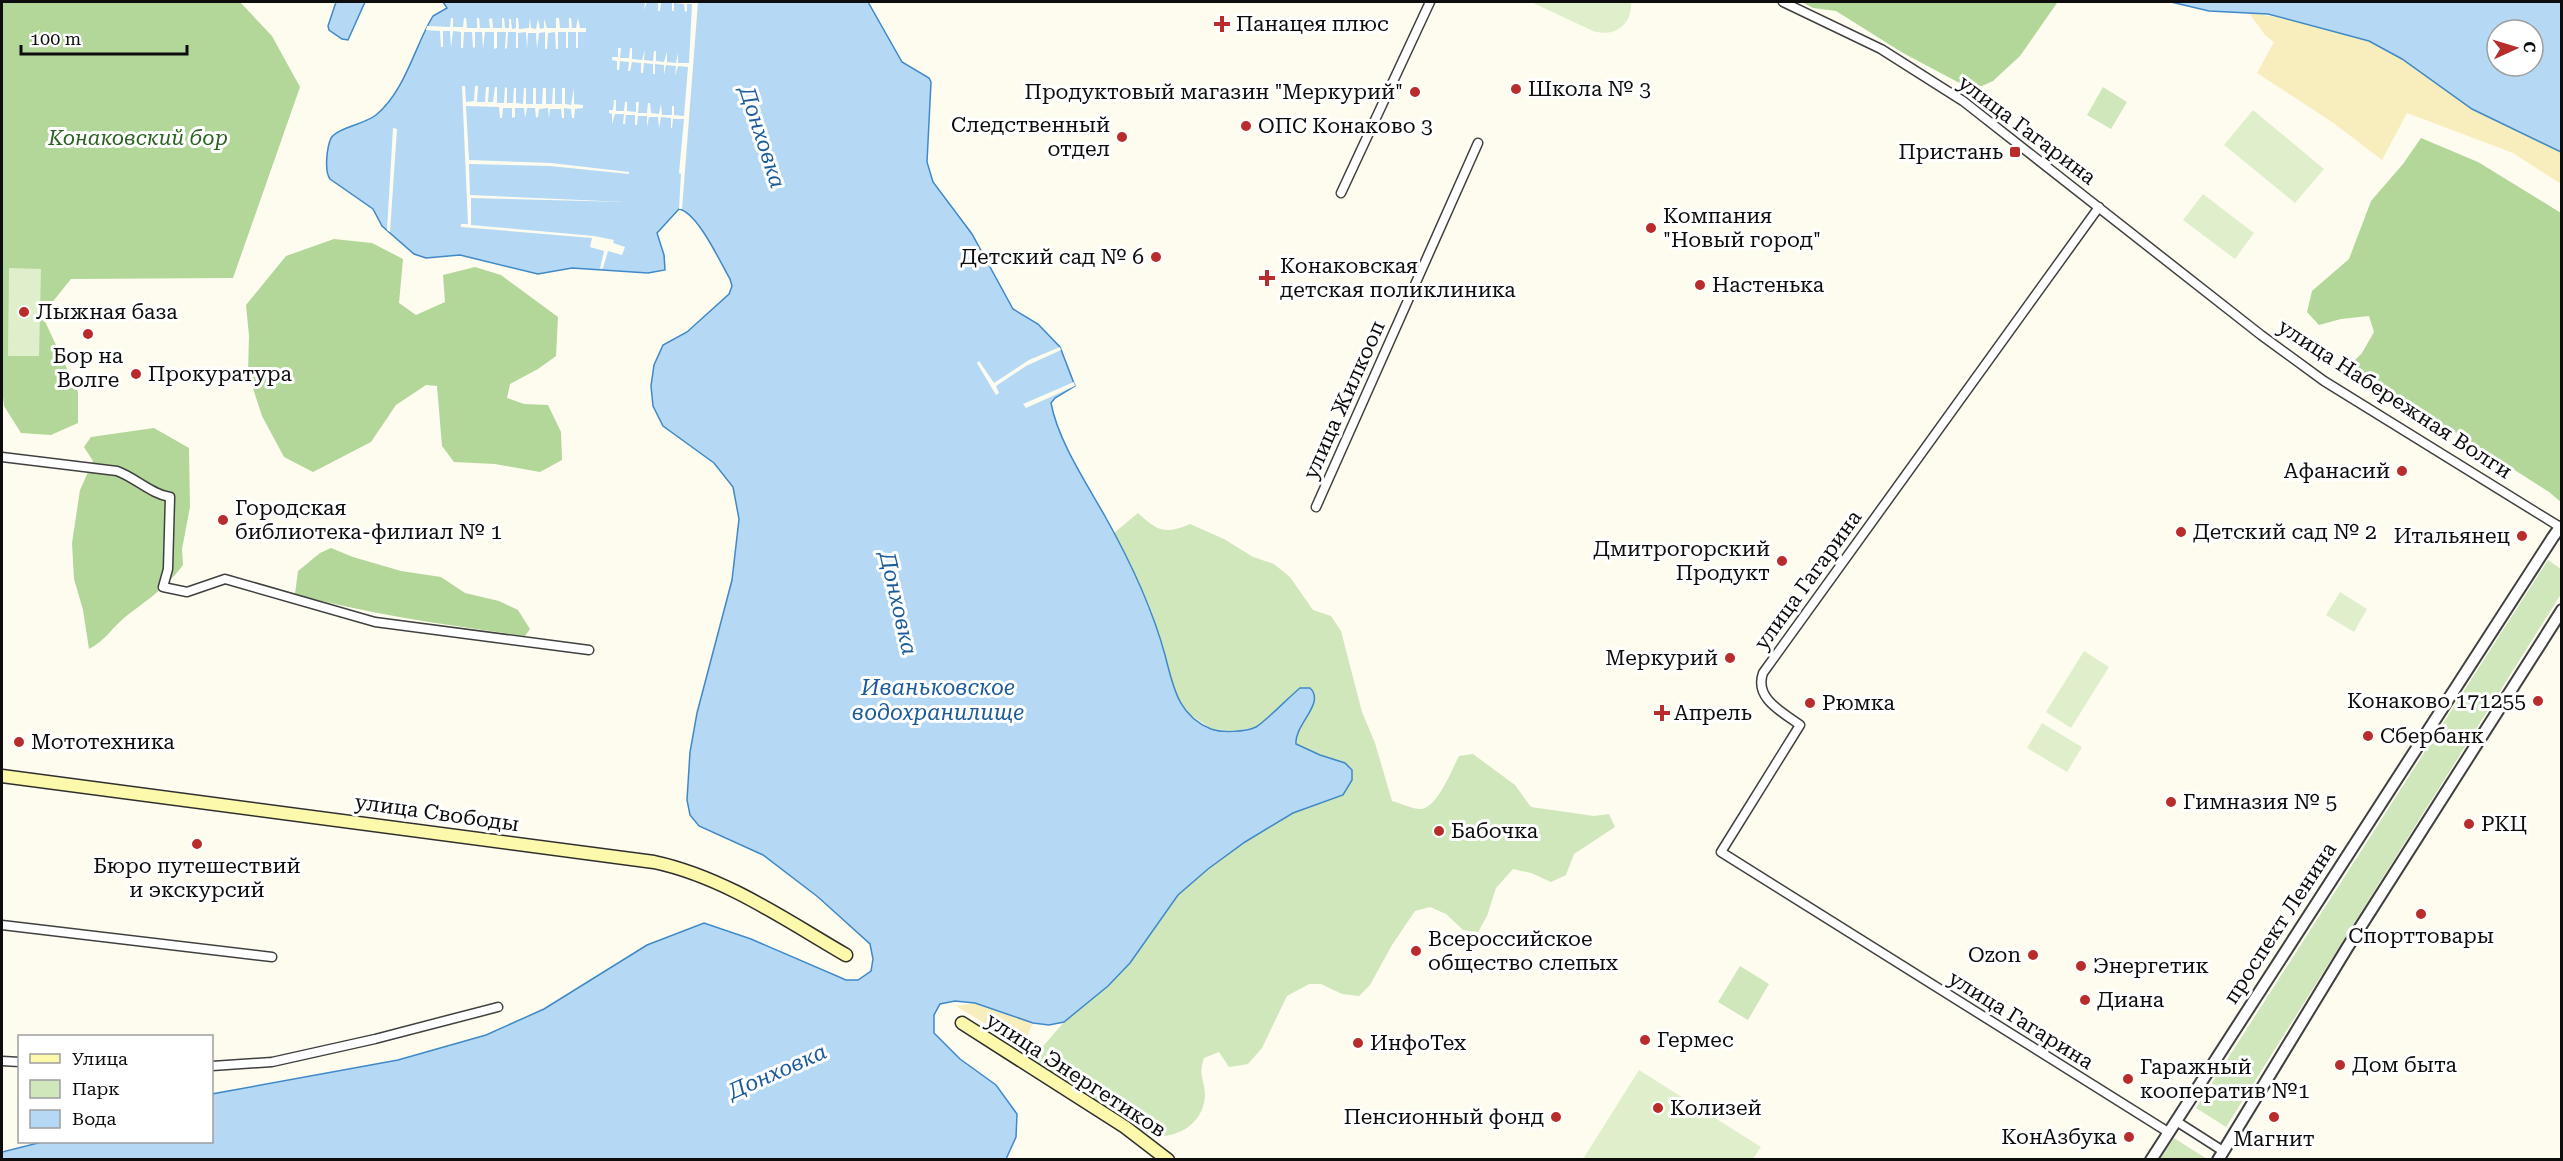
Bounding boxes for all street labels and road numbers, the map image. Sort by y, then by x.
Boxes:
street label: улица Гагарина [1953,70,2101,190]
street label: улица Набережная Волги [2274,314,2516,484]
street label: улица Жилкооп [1298,317,1390,483]
street label: улица Гагарина [1749,505,1867,654]
street label: улица Свободы [353,790,521,836]
street label: проспект Ленина [2219,837,2341,1008]
street label: улица Гагарина [1944,966,2098,1075]
street label: улица Энергетиков [982,1008,1170,1142]

